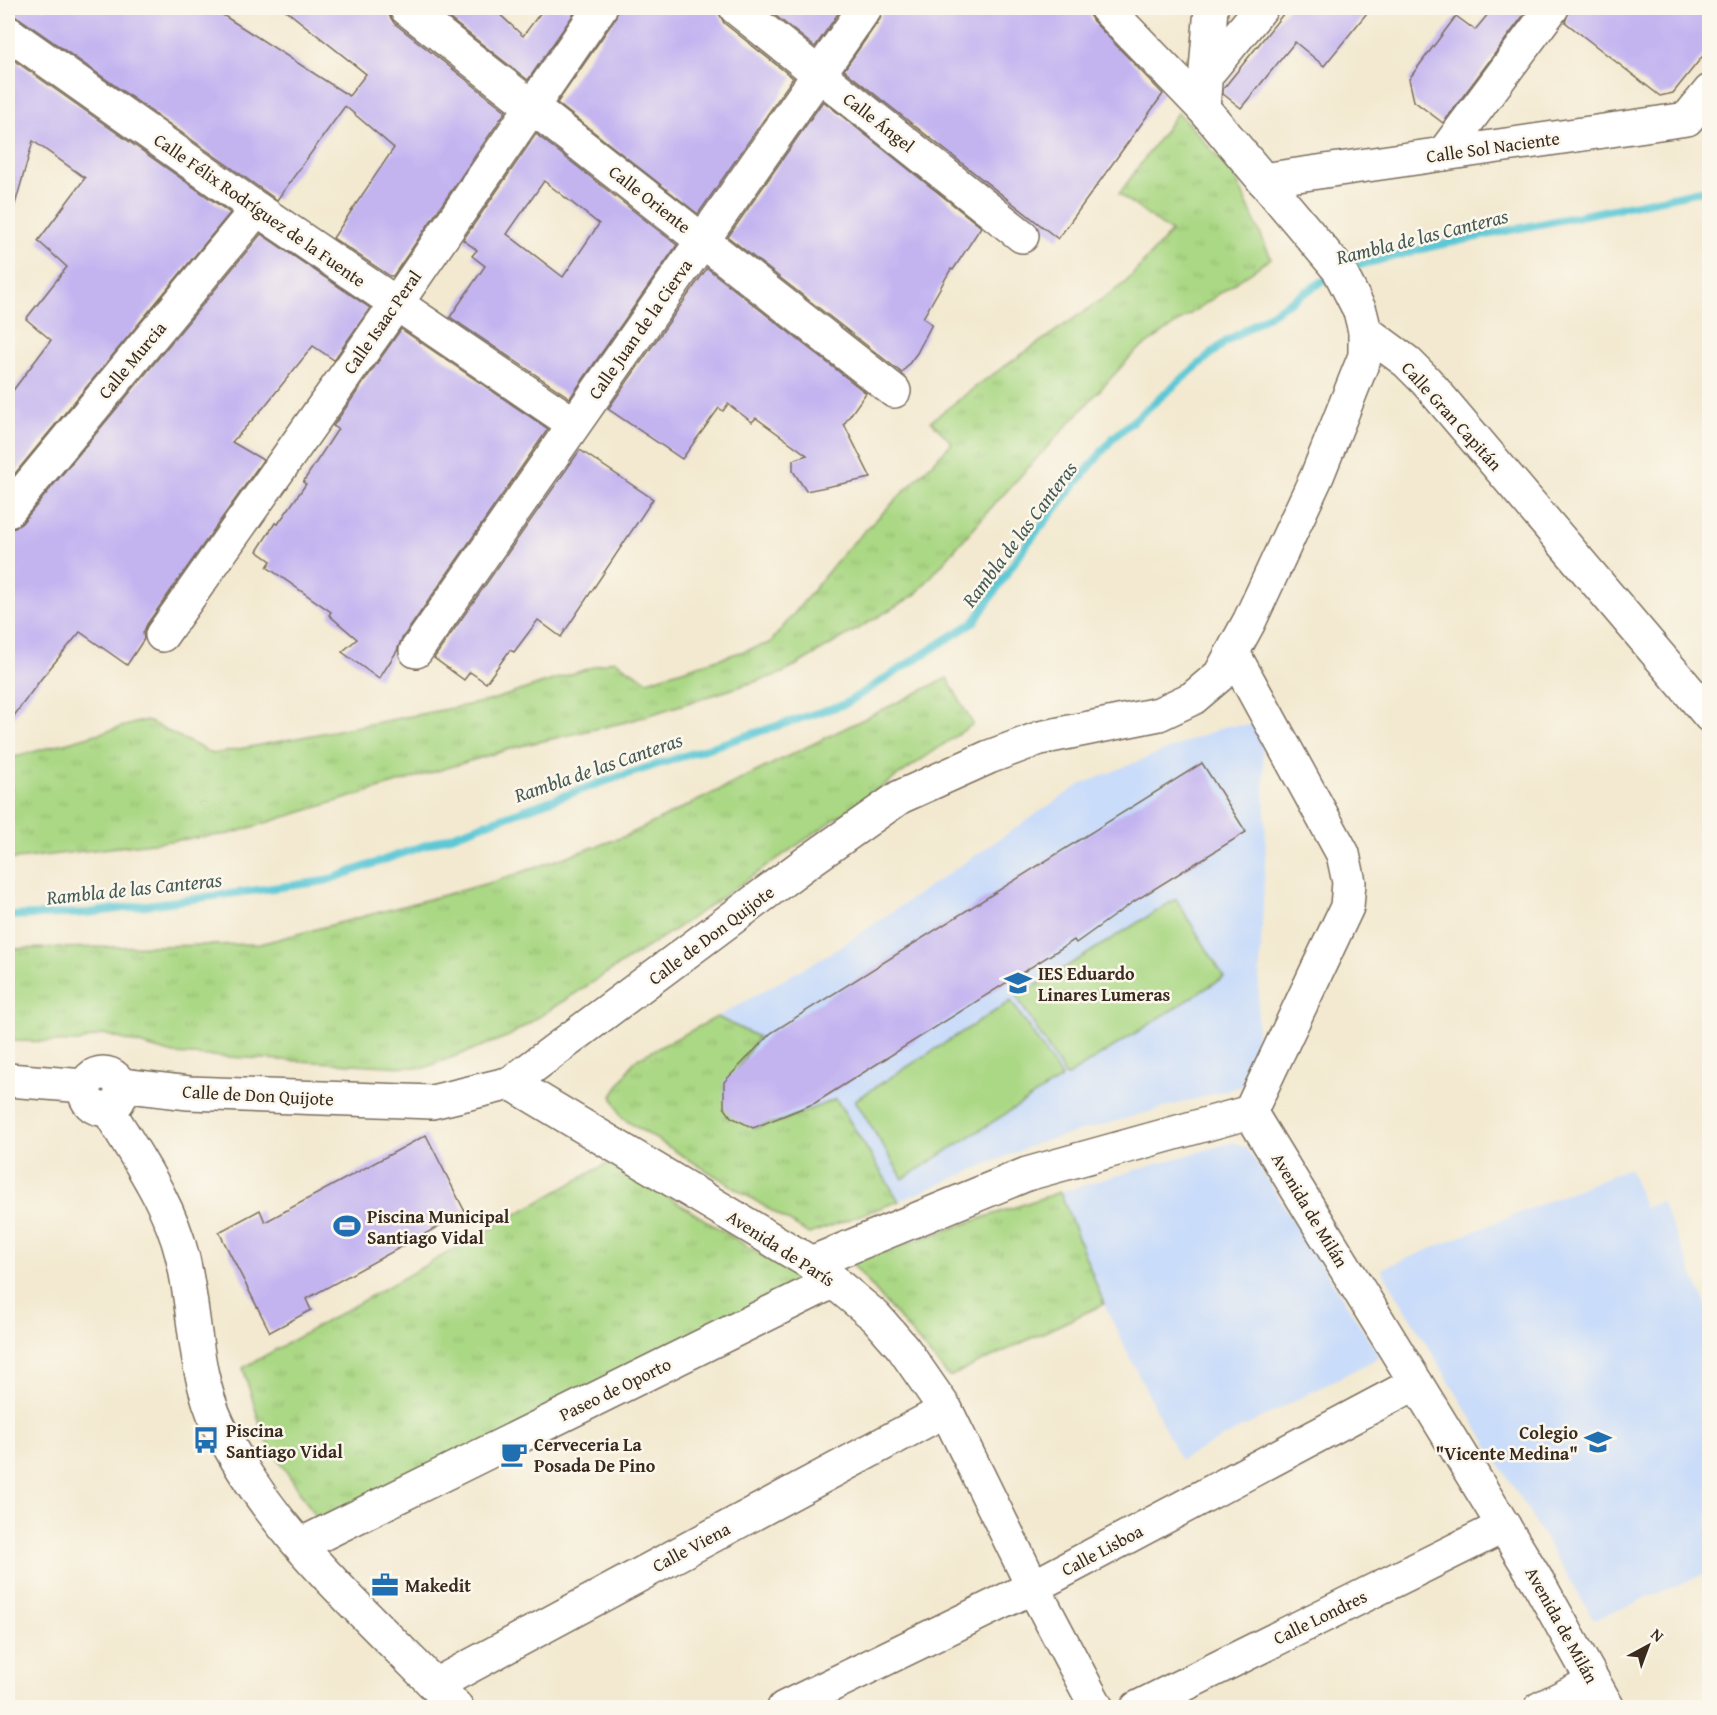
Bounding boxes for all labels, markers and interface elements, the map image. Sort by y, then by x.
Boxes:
street label: Calle Ángel [837,85,921,159]
street label: Calle Sol Naciente [1425,124,1561,170]
street label: Calle Félix Rodríguez de la Fuente [149,126,371,294]
street label: Calle Oriente [603,158,697,240]
water label: Rambla de las Canteras [1332,200,1512,272]
street label: Calle Juan de la Cierva [581,253,699,405]
street label: Calle Isaac Peral [336,265,428,379]
street label: Calle Murcia [91,315,173,405]
street label: Calle Gran Capitán [1395,355,1509,477]
water label: Rambla de las Canteras [954,454,1084,614]
water label: Rambla de las Canteras [509,724,687,810]
water label: Rambla de las Canteras [44,864,224,912]
street label: Calle de Don Quijote [642,879,780,991]
place label: IES Eduardo Linares Lumeras [1038,960,1171,1008]
school or university icon: IES Eduardo Linares Lumeras [1003,968,1033,998]
street label: Calle de Don Quijote [182,1078,334,1112]
street label: Avenida de Milán [1265,1147,1355,1273]
place label: Piscina Municipal Santiago Vidal [367,1203,510,1251]
street label: Avenida de París [722,1203,840,1293]
sports icon: Piscina Municipal Santiago Vidal [332,1211,362,1241]
street label: Paseo de Oporto [554,1350,676,1428]
place label: Piscina Santiago Vidal [226,1417,343,1465]
place label: Colegio "Vicente Medina" [1435,1419,1578,1467]
bus stop icon: Piscina Santiago Vidal [191,1425,221,1455]
school or university icon: Colegio "Vicente Medina" [1583,1427,1613,1457]
place label: Cerveceria La Posada De Pino [534,1431,656,1479]
cafe icon: Cerveceria La Posada De Pino [499,1439,529,1469]
street label: Calle Viena [647,1515,735,1579]
street label: Calle Lisboa [1056,1517,1148,1583]
street label: Avenida de Milán [1519,1562,1605,1688]
office icon: Makedit [370,1570,400,1600]
place label: Makedit [405,1572,471,1599]
street label: Calle Londres [1269,1583,1371,1651]
north arrow [1618,1616,1678,1676]
text: N [1646,1622,1670,1647]

